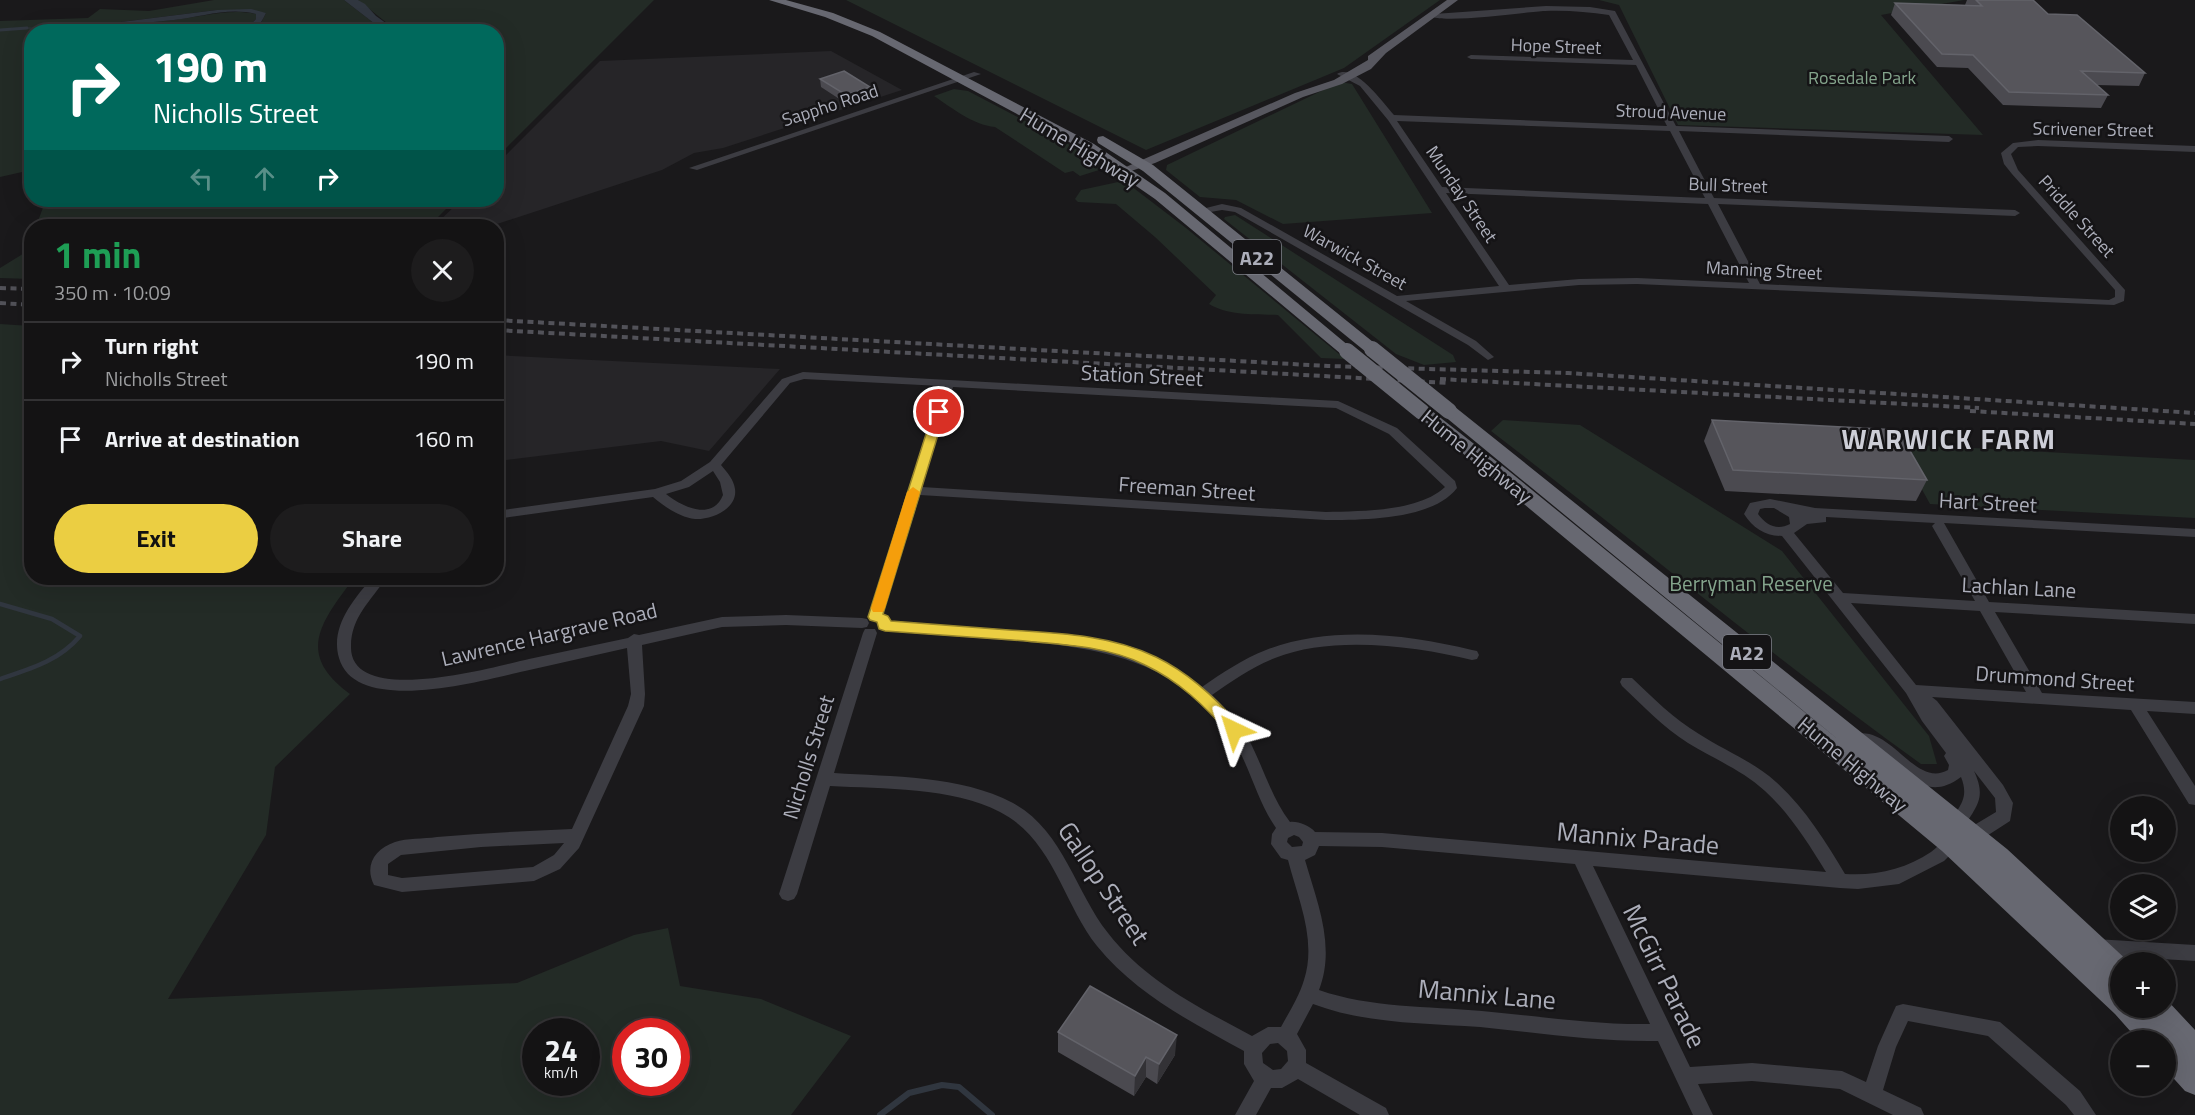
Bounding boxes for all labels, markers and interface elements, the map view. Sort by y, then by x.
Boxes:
street label: Hope Street [1510,31,1602,61]
text: 190 m [153,34,268,98]
icon: right [54,48,132,126]
park label: Rosedale Park [1808,64,1916,91]
street label: Sappho Road [778,77,882,133]
text: Nicholls Street [153,92,318,133]
street label: Stroud Avenue [1615,97,1727,127]
street label: Hume Highway [1014,98,1146,196]
street label: Scrivener Street [2032,114,2154,144]
street label: Munday Street [1420,140,1505,248]
icon: left [185,162,218,195]
icon: ahead [248,162,281,195]
icon: right [311,162,344,195]
street label: Priddle Street [2032,169,2122,264]
street label: Bull Street [1688,170,1769,200]
street label: Warwick Street [1298,217,1413,297]
text: 1 min [54,227,141,282]
button: close [411,239,474,302]
road number: A22 [1233,240,1281,274]
street label: Manning Street [1705,253,1824,287]
text: 350 m · 10:09 [54,277,171,308]
text: Turn right [105,329,199,363]
text: 190 m [414,344,474,378]
icon: right [54,345,87,378]
street label: Station Street [1080,356,1204,394]
text: Nicholls Street [105,363,227,394]
pin [913,386,964,437]
icon: arrive [922,395,955,428]
street label: Hume Highway [1414,401,1540,511]
district label: WARWICK FARM [1842,418,2056,459]
text: Arrive at destination [105,422,300,456]
text: 160 m [414,422,474,456]
icon: arrive [54,423,87,456]
street label: Freeman Street [1118,467,1257,509]
street label: Hart Street [1938,483,2038,521]
button: Exit [54,504,258,573]
button: Share [270,504,474,573]
park label: Berryman Reserve [1669,567,1833,599]
street label: Lachlan Lane [1961,568,2077,606]
street label: Lawrence Hargrave Road [438,594,660,674]
road number: A22 [1723,635,1771,669]
street label: Drummond Street [1974,656,2136,700]
street label: Nicholls Street [774,690,842,823]
position arrow [1202,698,1266,762]
street label: Hume Highway [1791,708,1915,820]
map controls [2110,796,2176,1096]
button: sound [2110,796,2176,862]
street label: Mannix Parade [1555,811,1721,865]
street label: Gallop Street [1048,814,1160,952]
button: layers [2110,874,2176,940]
street label: McGirr Parade [1613,897,1717,1055]
button: + [2110,952,2176,1018]
street label: Mannix Lane [1416,969,1558,1019]
speed limit sign: 30 [612,1018,690,1096]
text: 24 [544,1027,578,1073]
button: − [2110,1030,2176,1096]
text: km/h [544,1061,578,1084]

